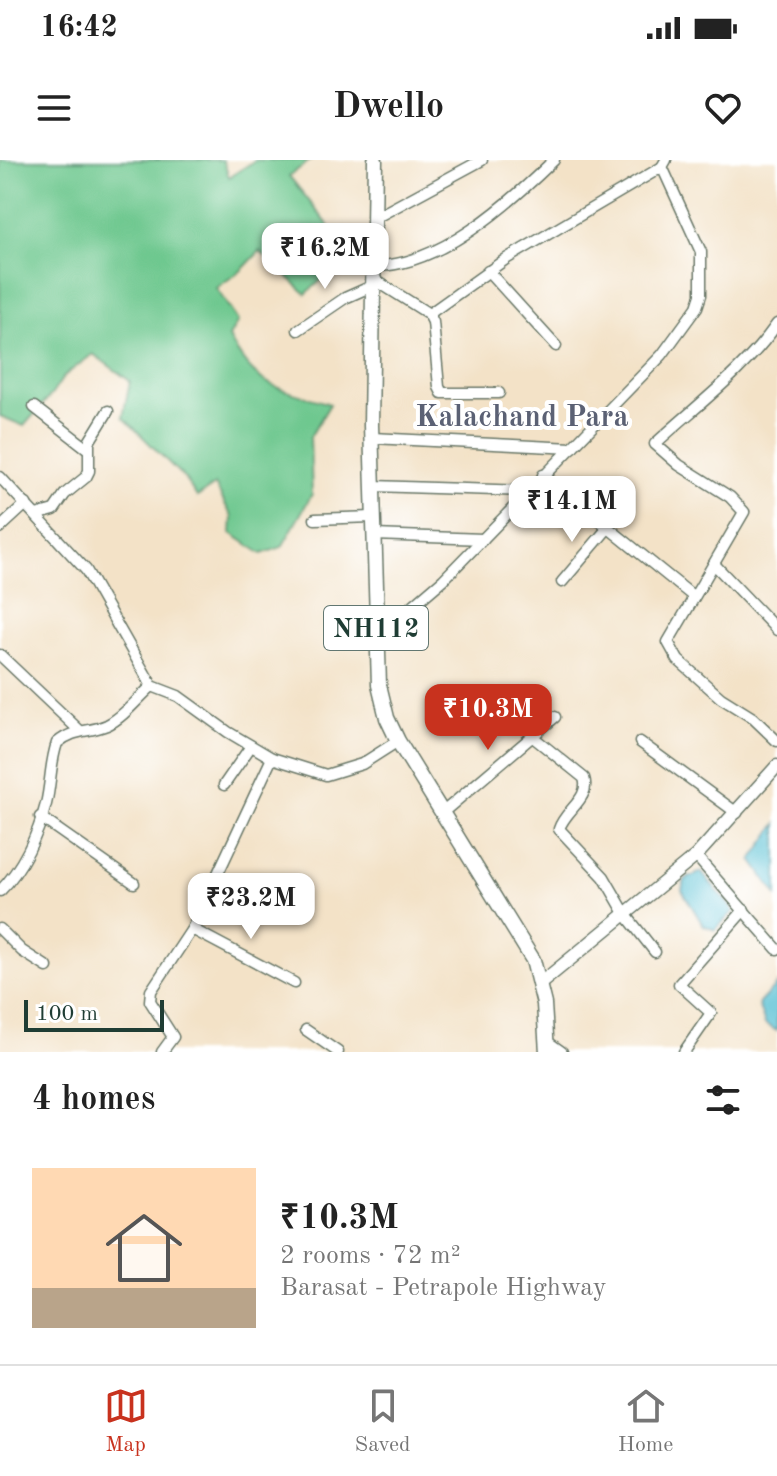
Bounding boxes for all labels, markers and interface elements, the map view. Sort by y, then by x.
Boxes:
text: 16:42 [40,13,118,43]
icon: menu [32,86,76,130]
icon: heart [701,86,745,130]
text: Dwello [333,90,444,126]
pin: ₹16.2M [260,223,390,291]
text: ₹16.2M [280,236,370,262]
district label: Kalachand Para [415,403,629,433]
pin: ₹14.1M [507,476,637,544]
text: ₹14.1M [527,489,617,515]
road number: NH112 [324,606,428,650]
pin: ₹10.3M [423,684,553,752]
text: ₹10.3M [443,697,533,723]
pin: ₹23.2M [186,873,316,941]
text: ₹23.2M [206,886,296,912]
scale bar [24,996,164,1032]
text: 100 m [36,1003,98,1025]
icon: filters [701,1078,745,1122]
text: 4 homes [32,1083,155,1117]
icon: home [96,1200,192,1296]
text: ₹10.3M [280,1202,398,1236]
text: 2 rooms · 72 m² [280,1243,461,1269]
text: Barasat - Petrapole Highway [280,1275,606,1301]
tab: Map [104,1384,148,1459]
tab: Saved [355,1384,411,1459]
tab: Home [618,1384,673,1459]

